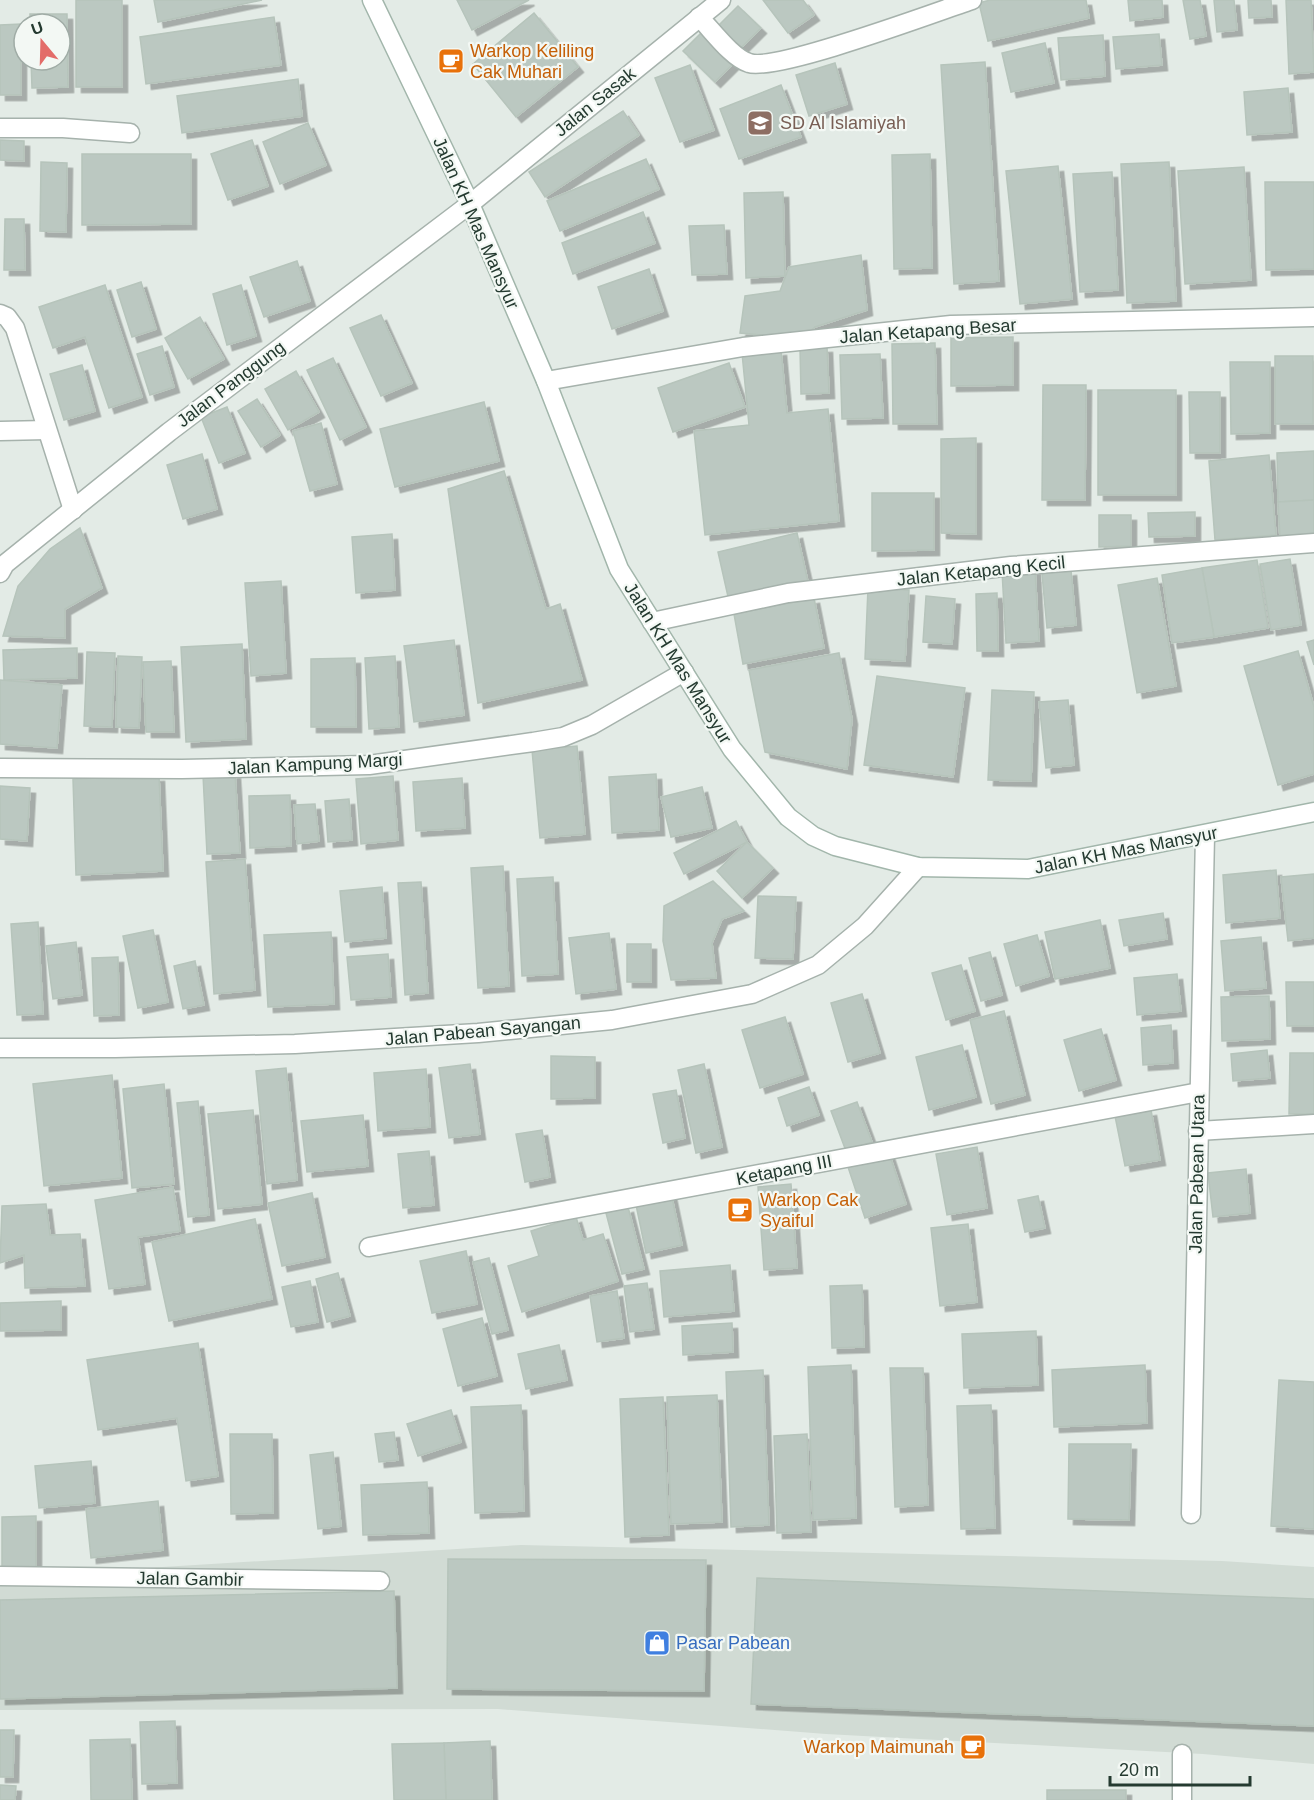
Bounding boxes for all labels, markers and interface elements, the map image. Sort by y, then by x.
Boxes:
north arrow [12,12,72,72]
text: U [29,18,46,38]
place label: Warkop Keliling Cak Muhari [470,41,594,82]
cafe icon: Warkop Keliling Cak Muhari [436,46,466,76]
street label: Jalan Sasak [551,63,640,141]
school or university icon: SD Al Islamiyah [745,108,775,138]
place label: SD Al Islamiyah [780,113,906,133]
street label: Jalan KH Mas Mansyur [429,134,523,312]
street label: Jalan Ketapang Besar [839,315,1017,347]
street label: Jalan Panggung [173,337,289,431]
street label: Jalan Ketapang Kecil [896,552,1066,590]
street label: Jalan KH Mas Mansyur [620,579,736,747]
street label: Jalan Kampung Margi [227,749,403,779]
street label: Jalan KH Mas Mansyur [1033,822,1219,878]
street label: Jalan Pabean Sayangan [384,1012,582,1050]
street label: Jalan Pabean Utara [1186,1093,1208,1254]
street label: Ketapang III [734,1151,834,1189]
place label: Warkop Cak Syaiful [760,1190,859,1231]
cafe icon: Warkop Cak Syaiful [725,1195,755,1225]
street label: Jalan Gambir [136,1568,244,1590]
shop icon: Pasar Pabean [642,1628,672,1658]
place label: Pasar Pabean [676,1633,790,1653]
cafe icon: Warkop Maimunah [958,1732,988,1762]
place label: Warkop Maimunah [804,1737,954,1757]
scale bar [1110,1749,1250,1787]
text: 20 m [1119,1760,1159,1780]

